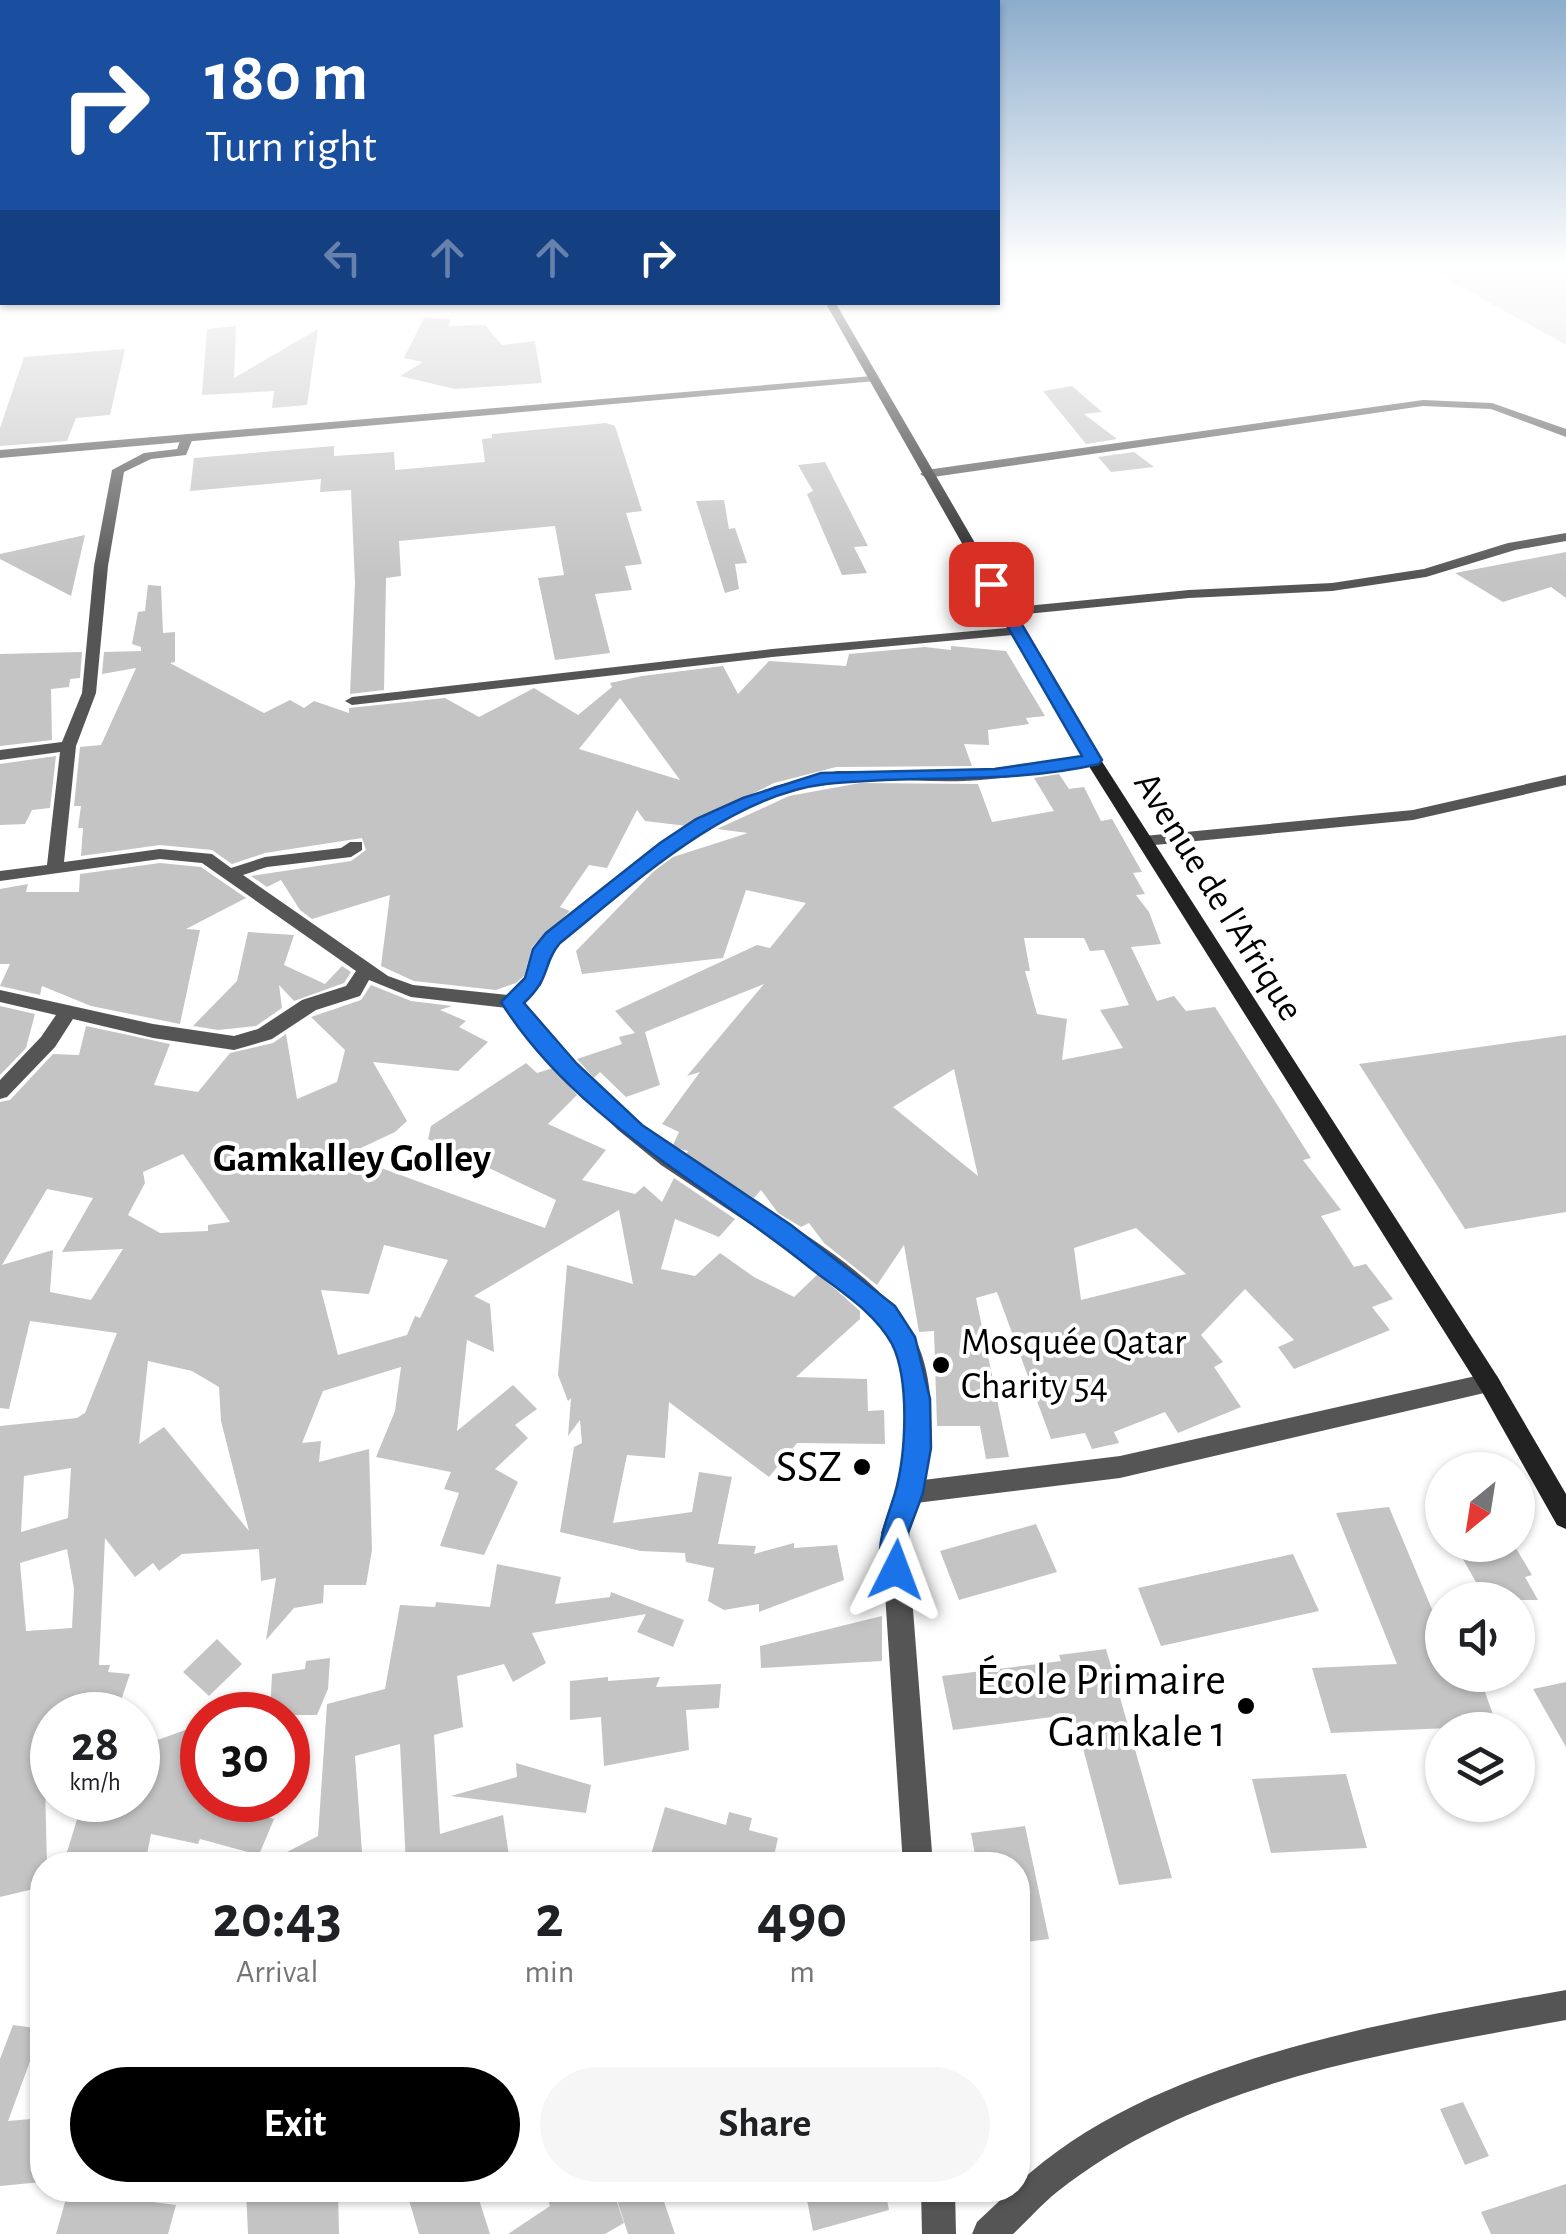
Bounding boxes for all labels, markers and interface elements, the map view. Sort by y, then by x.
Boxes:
icon: right [40,40,170,170]
text: 180 m [205,43,368,113]
text: Turn right [205,125,377,170]
icon: left [315,230,370,285]
icon: ahead [420,230,475,285]
icon: ahead [525,230,580,285]
icon: right [630,230,685,285]
pin [949,542,1034,627]
icon: arrive [964,557,1019,612]
street label: Avenue de l'Afrique [1126,766,1310,1028]
district label: Gamkalley Golley [213,1139,491,1179]
place label: Mosquée Qatar Charity 54 [961,1324,1187,1406]
marker: Mosquée Qatar Charity 54 [930,1354,952,1376]
place label: SSZ [776,1445,842,1490]
north arrow [1425,1452,1535,1562]
map controls [1425,1452,1535,1822]
marker: SSZ [851,1456,873,1478]
position arrow [844,1518,948,1622]
button: sound [1425,1582,1535,1692]
place label: École Primaire Gamkale 1 [976,1654,1226,1755]
speed limit sign: 30 [180,1692,310,1822]
marker: École Primaire Gamkale 1 [1235,1695,1257,1717]
button: layers [1425,1712,1535,1822]
text: 28 [71,1720,119,1770]
text: km/h [69,1770,121,1795]
text: 20:43 [213,1888,342,1948]
text: 2 [535,1888,564,1948]
text: 490 [757,1888,847,1948]
text: Arrival [236,1956,318,1988]
text: min [525,1956,574,1988]
text: m [789,1956,815,1988]
button: Exit [70,2067,520,2182]
button: Share [540,2067,990,2182]

